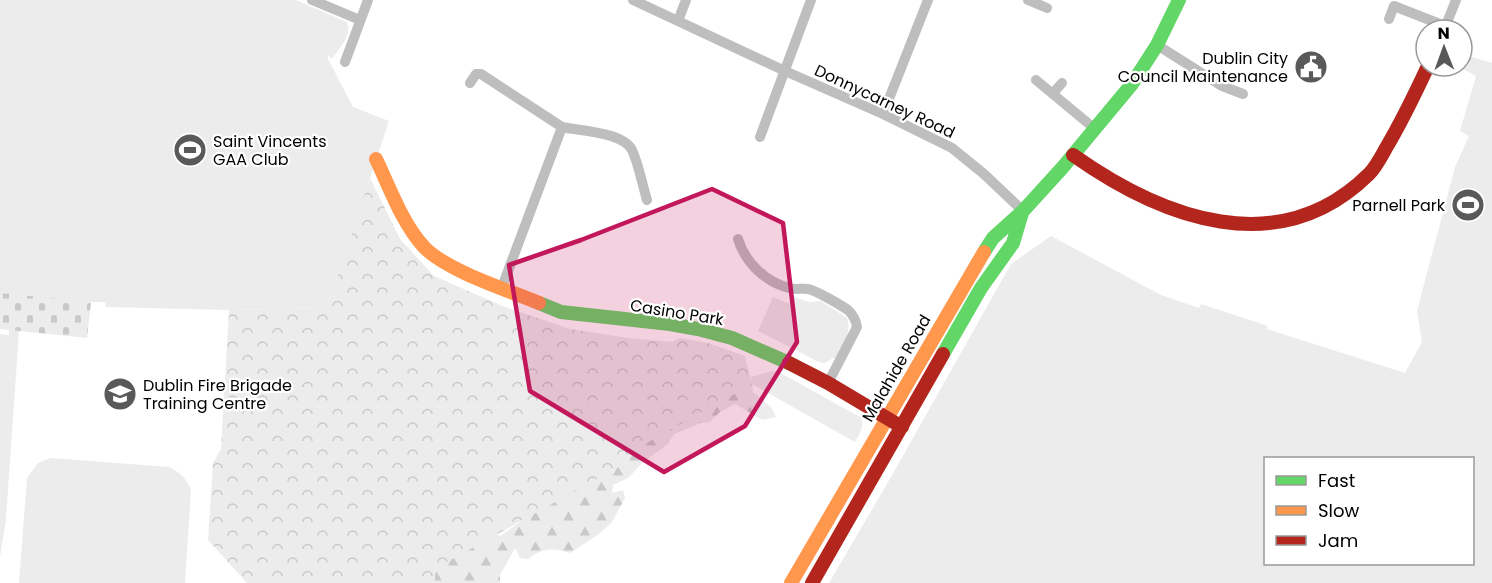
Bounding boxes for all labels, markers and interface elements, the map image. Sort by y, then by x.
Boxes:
north arrow [1414,18,1474,78]
text: N [1438,22,1450,45]
place label: Dublin City Council Maintenance [1118,47,1288,88]
public building icon: Dublin City Council Maintenance [1293,49,1329,85]
street label: Donnycarney Road [811,59,959,144]
place label: Saint Vincents GAA Club [213,130,327,171]
sports icon: Saint Vincents GAA Club [172,132,208,168]
sports icon: Parnell Park [1450,187,1486,223]
place label: Parnell Park [1352,194,1446,217]
street label: Casino Park [628,294,726,331]
street label: Malahide Road [856,310,936,426]
place label: Dublin Fire Brigade Training Centre [143,374,292,415]
school or university icon: Dublin Fire Brigade Training Centre [102,376,138,412]
legend [1264,457,1474,565]
text: Fast [1318,468,1355,493]
text: Slow [1318,498,1360,523]
text: Jam [1318,528,1358,553]

